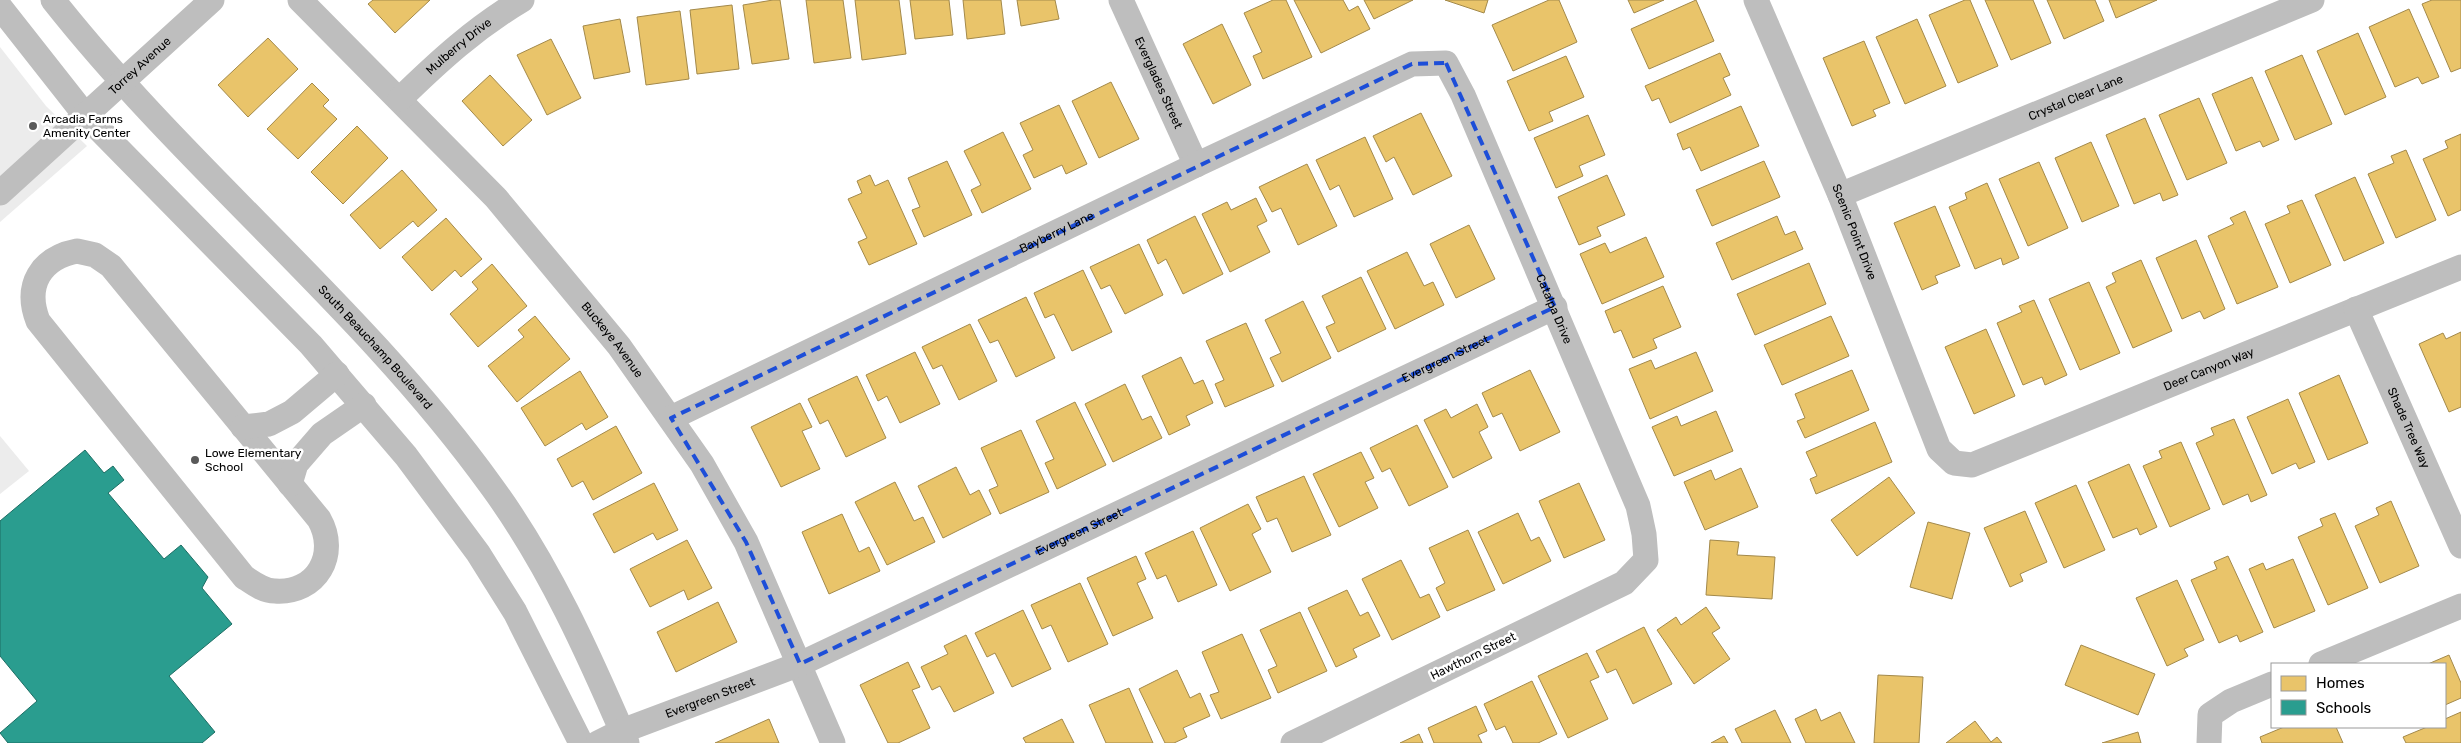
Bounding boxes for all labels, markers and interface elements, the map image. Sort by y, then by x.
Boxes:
street label: Mulberry Drive [423,15,494,77]
street label: Torrey Avenue [106,34,174,98]
street label: Everglades Street [1132,35,1186,131]
street label: Crystal Clear Lane [2026,72,2125,123]
place label: Arcadia Farms Amenity Center [43,112,131,140]
marker: Arcadia Farms Amenity Center [27,120,39,132]
street label: Scenic Point Drive [1829,182,1880,282]
street label: Bayberry Lane [1017,208,1096,256]
street label: Catalpa Drive [1533,272,1575,346]
street label: South Beauchamp Boulevard [315,282,435,412]
street label: Buckeye Avenue [578,299,646,381]
street label: Evergreen Street [1400,332,1492,385]
street label: Deer Canyon Way [2161,344,2256,394]
street label: Shade Tree Way [2385,385,2433,471]
place label: Lowe Elementary School [205,446,302,474]
marker: Lowe Elementary School [189,454,201,466]
street label: Evergreen Street [1033,505,1125,559]
street label: Hawthorn Street [1428,629,1518,683]
legend [2271,663,2446,728]
street label: Evergreen Street [663,674,757,721]
text: Homes [2316,674,2365,692]
text: Schools [2316,699,2372,717]

